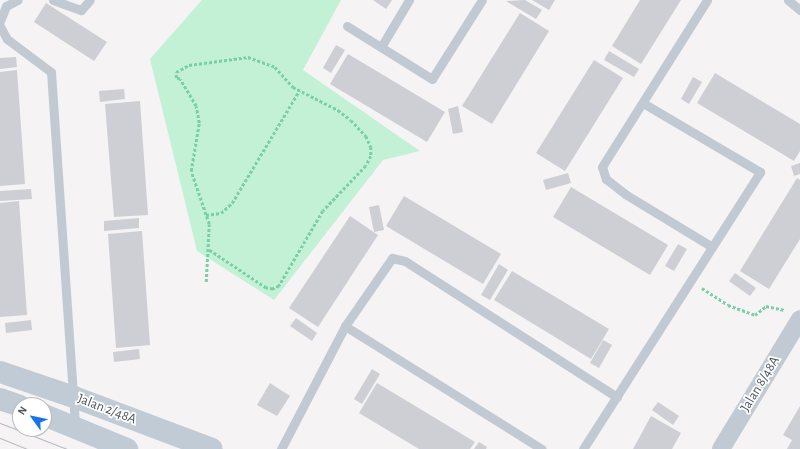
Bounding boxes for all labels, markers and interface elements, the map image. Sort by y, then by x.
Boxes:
street label: Jalan 8/48A [737,353,783,415]
street label: Jalan 2/48A [75,390,139,428]
north arrow [12,397,52,437]
text: N [16,405,29,417]

